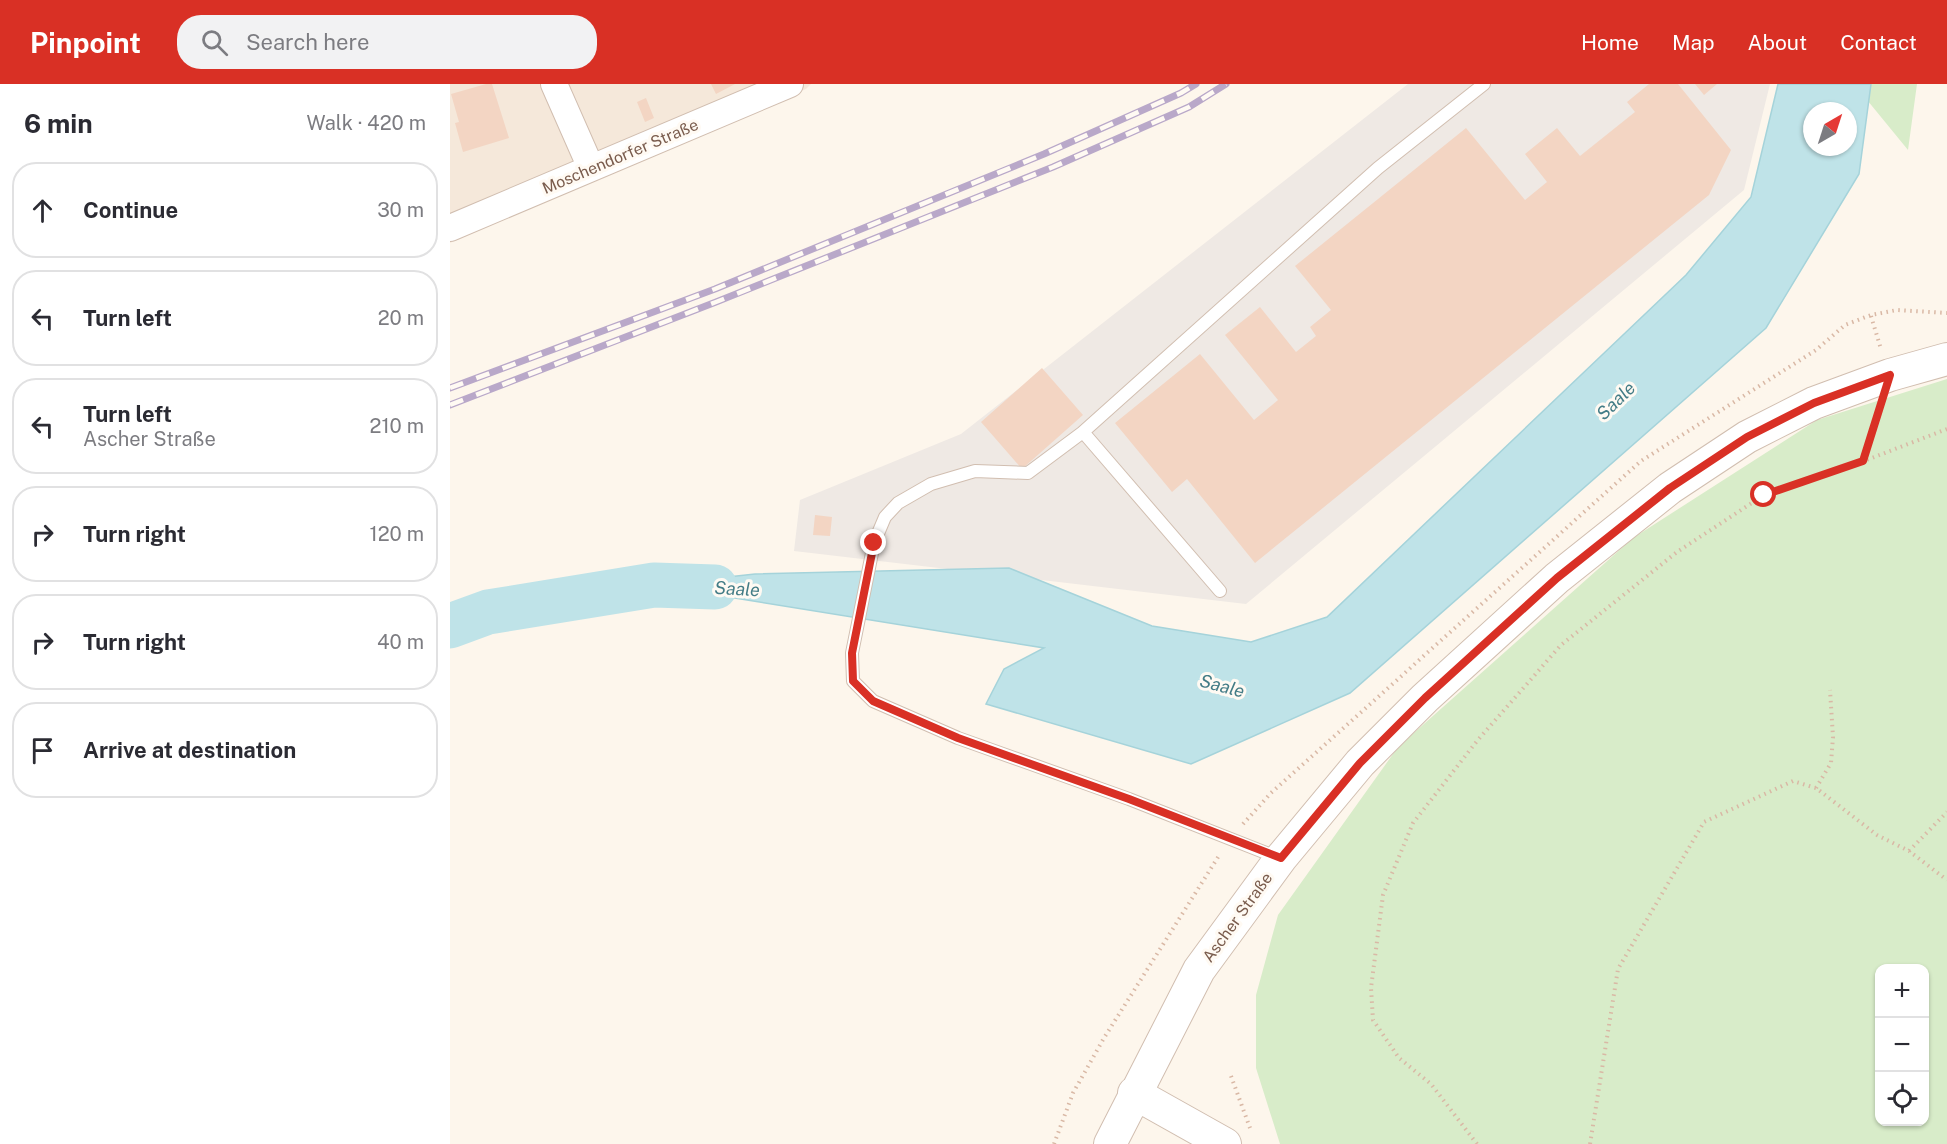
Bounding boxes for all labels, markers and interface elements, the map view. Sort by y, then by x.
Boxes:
search box [177,15,597,69]
text: Pinpoint [30,26,141,59]
icon: search [198,26,231,59]
text: Search here [246,29,369,55]
text: Home [1581,30,1639,55]
text: Map [1672,30,1715,55]
text: About [1748,30,1807,55]
text: Contact [1840,30,1917,55]
north arrow [1803,102,1857,156]
text: 6 min [24,108,93,139]
text: Walk · 420 m [306,111,426,135]
street label: Moschendorfer Straße [539,115,701,198]
icon: ahead [26,194,59,227]
text: Continue [83,197,178,223]
text: 30 m [377,198,424,222]
icon: left [26,302,59,335]
text: Turn left [83,305,172,331]
text: 20 m [378,306,424,330]
water label: Saale [1592,377,1639,424]
text: Turn left [83,401,172,427]
icon: left [26,410,59,443]
text: 210 m [370,414,424,438]
text: Ascher Straße [83,427,216,451]
route start [1750,481,1776,507]
icon: right [26,518,59,551]
text: Turn right [83,521,186,547]
text: 120 m [370,522,424,546]
route end [860,529,886,555]
water label: Saale [714,577,761,600]
icon: right [26,626,59,659]
text: Turn right [83,629,186,655]
text: 40 m [377,630,424,654]
water label: Saale [1197,669,1247,702]
icon: arrive [26,734,59,767]
text: Arrive at destination [83,737,296,763]
street label: Ascher Straße [1199,869,1276,966]
map controls [1875,964,1929,1126]
button: + [1875,964,1929,1018]
button: − [1875,1018,1929,1072]
button: locate [1875,1072,1929,1126]

